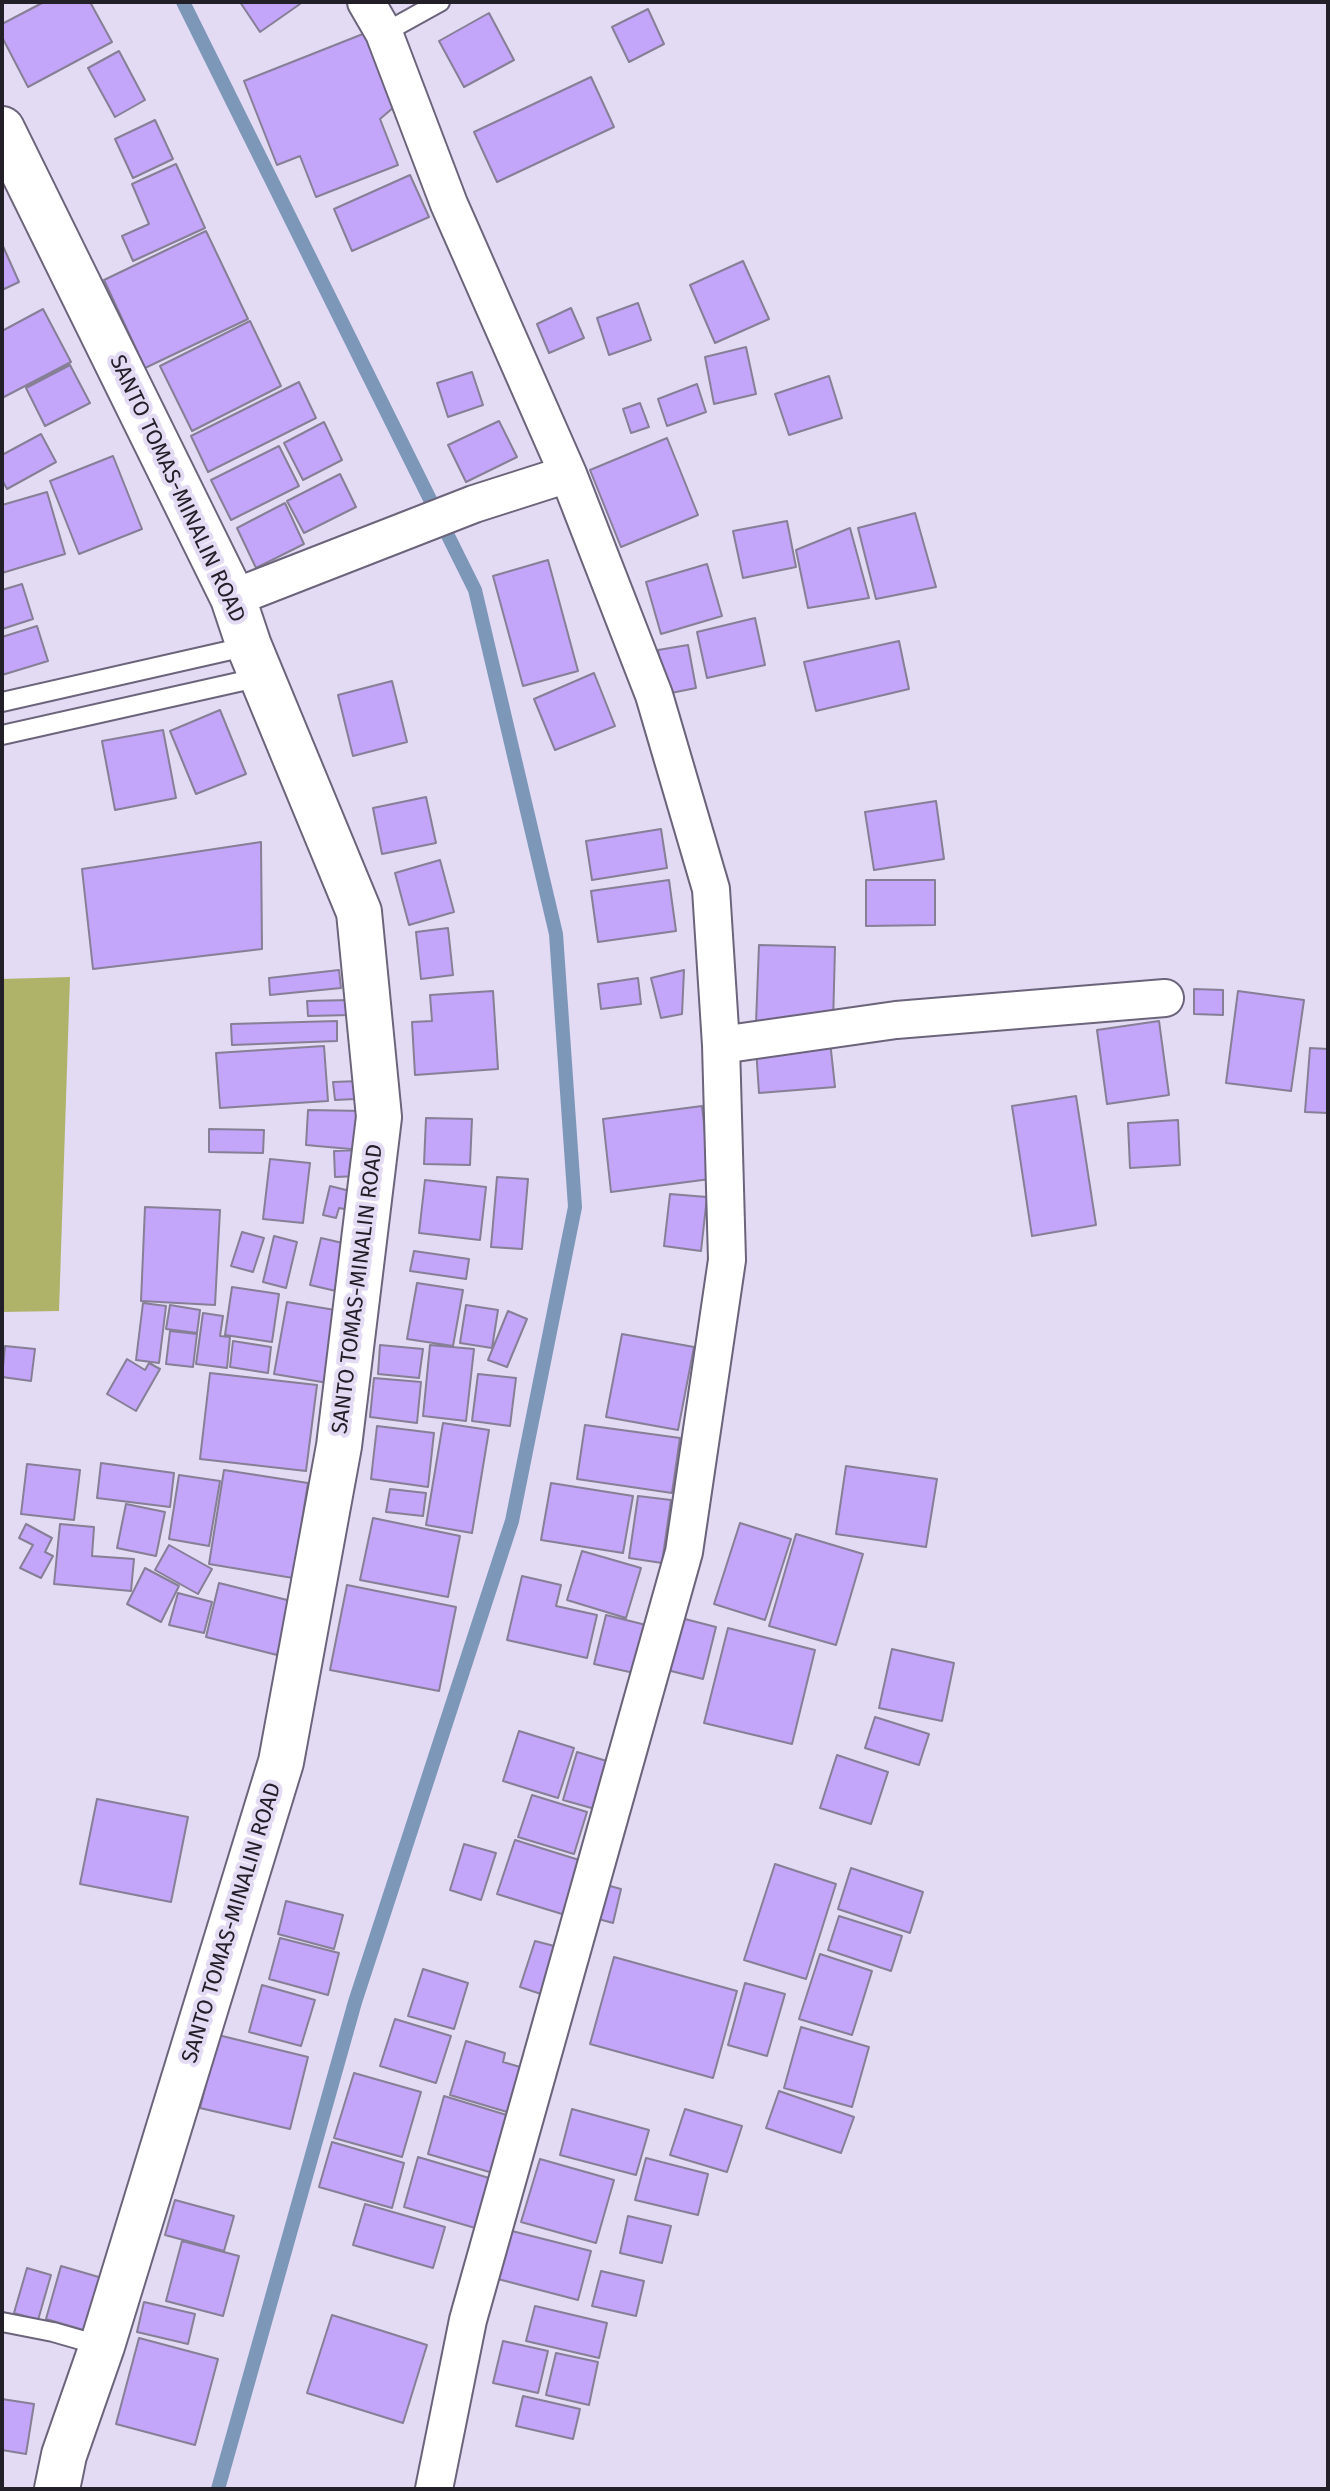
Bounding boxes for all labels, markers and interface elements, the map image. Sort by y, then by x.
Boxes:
street label: SANTO TOMAS-MINALIN ROAD [103,351,251,627]
street label: SANTO TOMAS-MINALIN ROAD [327,1143,389,1435]
street label: SANTO TOMAS-MINALIN ROAD [177,1780,287,2066]

